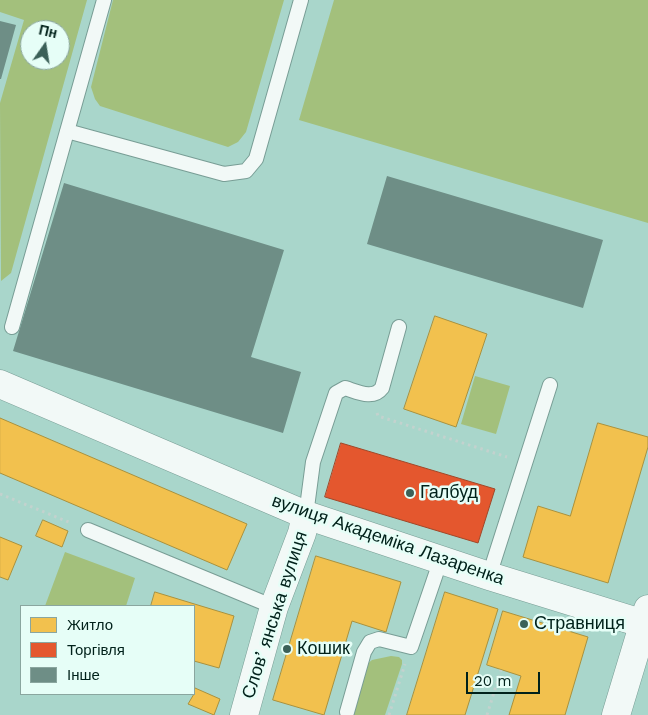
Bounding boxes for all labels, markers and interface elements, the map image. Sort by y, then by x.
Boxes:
north arrow [20,20,70,70]
text: Пн [37,21,59,41]
place label: Галбуд [420,482,478,504]
marker: Галбуд [404,487,416,499]
street label: вулиця Академіка Лазаренка [269,490,507,590]
street label: Словʼянська вулиця [238,528,312,702]
legend [20,605,195,695]
place label: Стравниця [534,613,625,635]
text: Житло [67,616,113,634]
marker: Стравниця [518,618,530,630]
place label: Кошик [297,638,350,660]
text: Торгівля [67,641,125,659]
marker: Кошик [281,643,293,655]
scale bar [468,662,542,694]
text: Інше [67,666,100,684]
text: 20 m [474,672,512,690]

